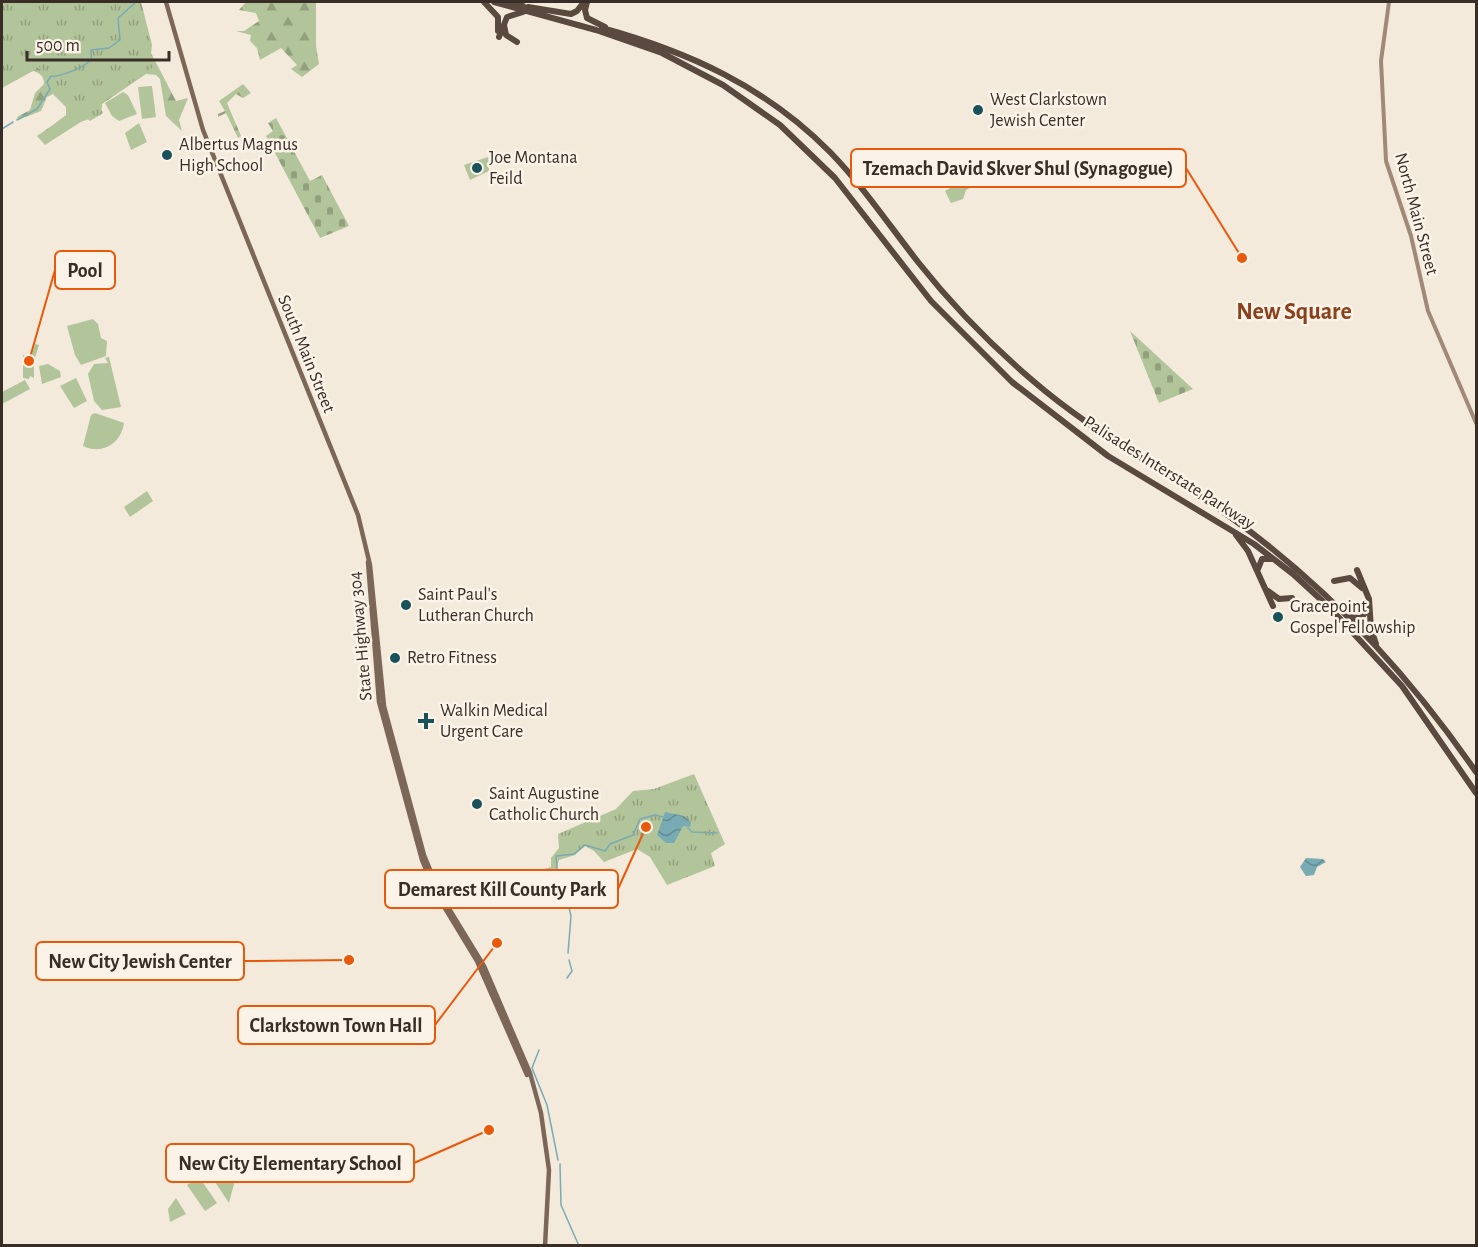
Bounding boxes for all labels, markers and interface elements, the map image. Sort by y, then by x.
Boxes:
scale bar [27,24,170,62]
text: 500 m [36,37,80,55]
place label: West Clarkstown Jewish Center [990,91,1107,130]
marker: West Clarkstown Jewish Center [971,103,985,117]
place label: Albertus Magnus High School [179,136,298,175]
marker: Albertus Magnus High School [160,148,174,162]
place label: Joe Montana Feild [489,149,578,188]
callout: Tzemach David Skver Shul (Synagogue) [851,149,1186,187]
street label: North Main Street [1391,151,1441,277]
text: Tzemach David Skver Shul (Synagogue) [862,159,1174,179]
marker: Joe Montana Feild [470,161,484,175]
callout: Pool [55,251,115,289]
text: Pool [67,261,103,281]
street label: South Main Street [274,292,338,416]
district label: New Square [1236,300,1352,324]
street label: Palisades Interstate Parkway [1080,413,1258,533]
street label: State Highway 304 [346,570,376,702]
place label: Saint Paul's Lutheran Church [418,586,534,625]
marker: Saint Paul's Lutheran Church [399,598,413,612]
place label: Gracepoint Gospel Fellowship [1290,598,1415,637]
marker: Gracepoint Gospel Fellowship [1271,610,1285,624]
place label: Retro Fitness [407,649,497,667]
marker: Retro Fitness [388,651,402,665]
place label: Walkin Medical Urgent Care [440,702,548,741]
marker: Walkin Medical Urgent Care [417,712,435,730]
place label: Saint Augustine Catholic Church [489,785,599,824]
marker: Saint Augustine Catholic Church [470,797,484,811]
callout: Demarest Kill County Park [385,870,618,908]
text: Demarest Kill County Park [398,880,606,900]
callout: New City Jewish Center [36,942,244,980]
text: New City Jewish Center [48,952,232,972]
callout: Clarkstown Town Hall [238,1006,435,1044]
text: Clarkstown Town Hall [249,1016,423,1036]
callout: New City Elementary School [166,1144,414,1182]
text: New City Elementary School [178,1154,402,1174]

